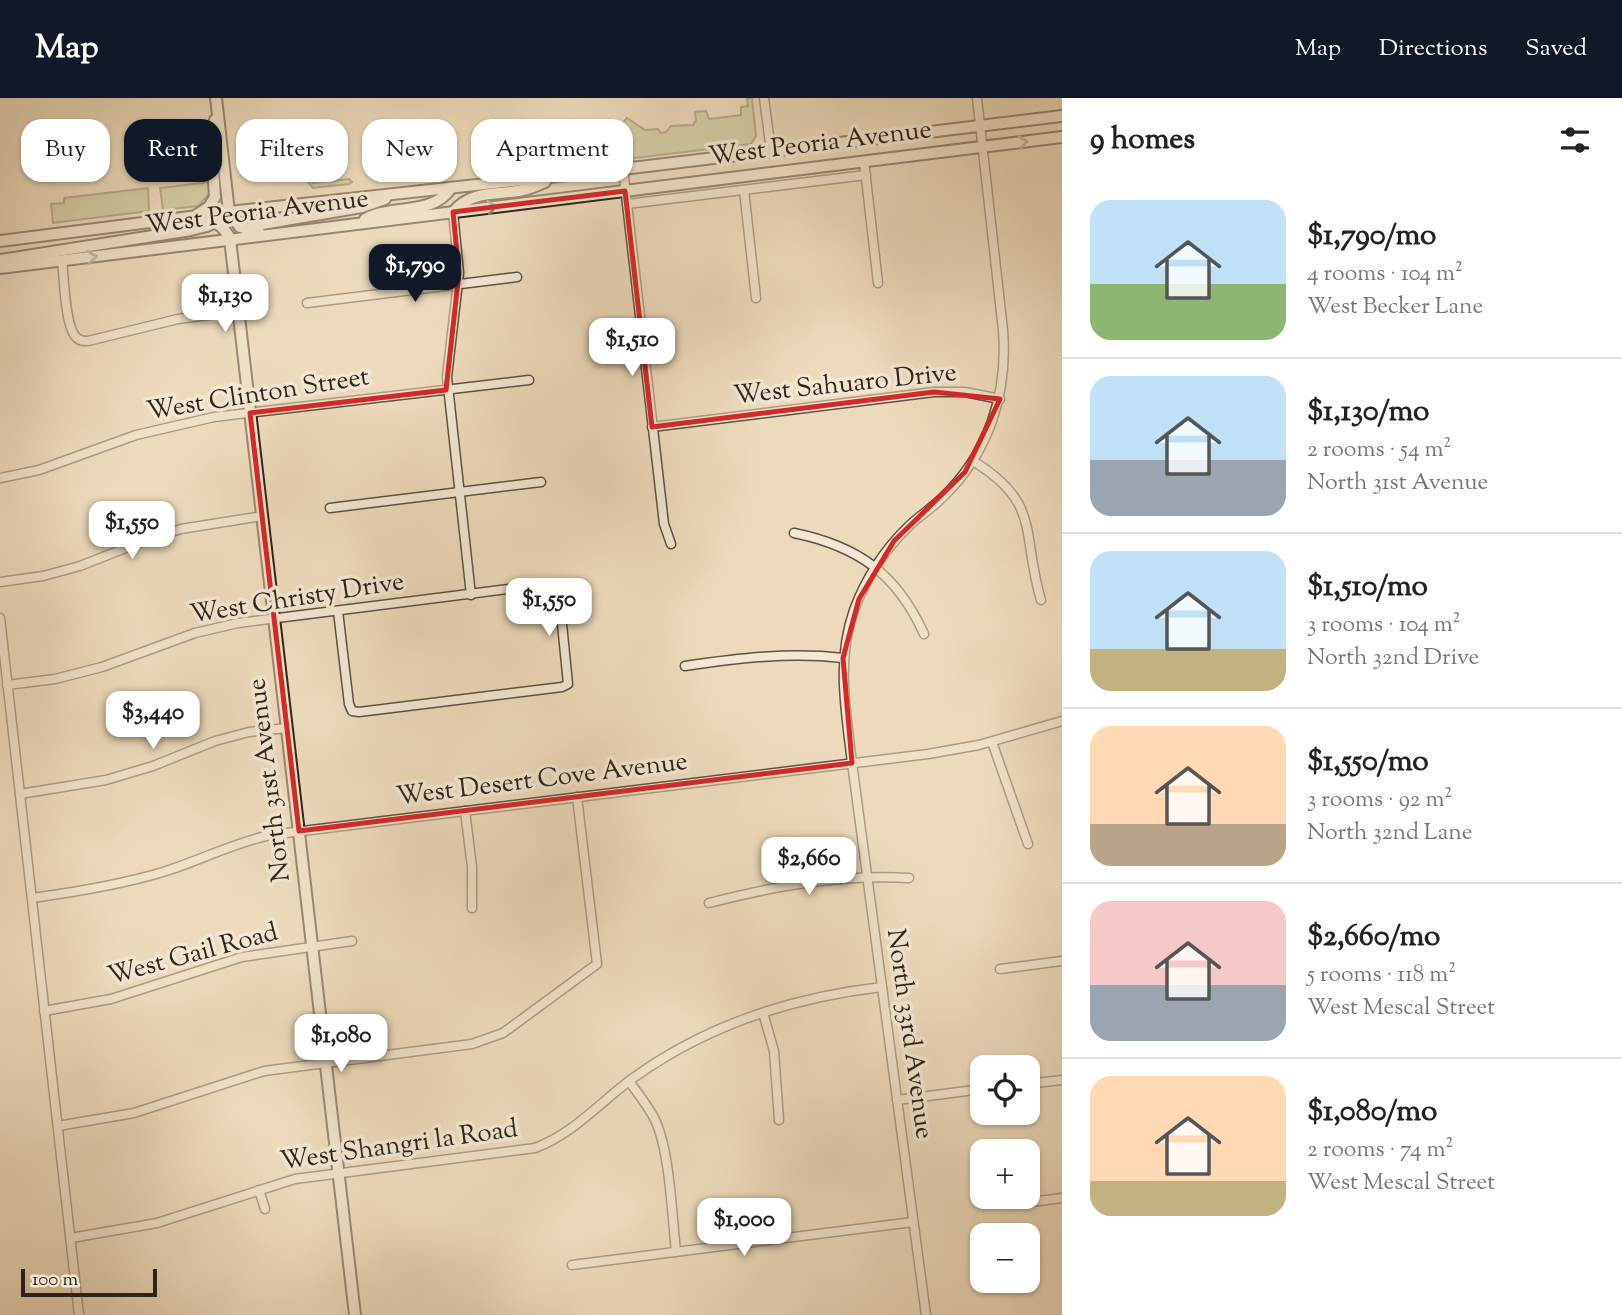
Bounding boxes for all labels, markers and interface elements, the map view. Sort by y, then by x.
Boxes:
text: Map [35,25,99,73]
text: Map [1295,32,1341,66]
text: Directions [1379,32,1487,66]
text: Saved [1525,32,1587,66]
street label: West Peoria Avenue [706,112,934,176]
chip: Buy [21,119,110,182]
chip: Rent [124,119,222,182]
chip: Filters [236,119,348,182]
chip: New [362,119,457,182]
chip: Apartment [471,119,633,182]
text: 9 homes [1090,119,1195,162]
icon: filters [1556,121,1594,159]
one-way arrow [1017,134,1028,149]
street label: West Peoria Avenue [143,181,371,245]
one-way arrow [486,200,498,215]
text: $1,790/mo [1307,215,1436,258]
icon: home [1146,228,1230,312]
pin: $1,790 [358,244,472,304]
one-way arrow [86,249,98,264]
text: $1,790 [385,250,445,283]
text: 4 rooms · 104 m² [1307,258,1463,291]
pin: $1,130 [168,274,282,334]
text: $1,130 [198,280,252,313]
text: West Becker Lane [1307,291,1483,324]
pin: $1,510 [575,318,689,378]
text: $1,510 [605,324,659,357]
street label: West Sahuaro Drive [732,355,958,415]
street label: West Clinton Street [144,359,372,431]
text: $1,130/mo [1307,391,1429,434]
icon: home [1146,404,1230,488]
text: 2 rooms · 54 m² [1307,434,1451,467]
text: North 31st Avenue [1307,467,1488,500]
pin: $1,550 [75,502,189,561]
text: $1,550 [105,507,159,540]
street label: West Christy Drive [187,564,407,634]
text: $1,510/mo [1307,566,1428,609]
pin: $1,550 [492,578,606,638]
icon: home [1146,579,1230,663]
text: $1,550 [522,584,576,617]
text: 3 rooms · 104 m² [1307,609,1461,642]
text: North 32nd Drive [1307,642,1479,675]
street label: North 31st Avenue [239,676,301,884]
pin: $3,440 [96,692,210,751]
text: $3,440 [122,697,184,730]
text: $1,550/mo [1307,741,1429,784]
street label: West Desert Cove Avenue [394,744,690,816]
icon: home [1146,754,1230,838]
text: 3 rooms · 92 m² [1307,784,1452,817]
text: North 32nd Lane [1307,817,1472,850]
pin: $2,660 [752,838,866,897]
text: $2,660 [777,843,841,876]
street label: West Gail Road [104,914,283,996]
text: $2,660/mo [1307,916,1440,959]
street label: North 33rd Avenue [876,927,942,1141]
icon: home [1146,929,1230,1013]
text: 5 rooms · 118 m² [1307,959,1456,992]
text: West Mescal Street [1307,992,1495,1025]
pin: $1,080 [284,1014,398,1074]
text: $1,080 [311,1020,372,1053]
map controls [970,1055,1040,1293]
button: locate [970,1055,1040,1125]
text: $1,080/mo [1307,1091,1437,1134]
icon: home [1146,1104,1230,1188]
street label: West Shangri la Road [278,1111,520,1181]
text: 2 rooms · 74 m² [1307,1134,1453,1167]
button: + [970,1139,1040,1209]
text: West Mescal Street [1307,1167,1495,1200]
pin: $1,000 [687,1198,801,1258]
text: $1,000 [713,1204,775,1237]
button: − [970,1223,1040,1293]
scale bar [21,1266,158,1298]
text: 100 m [32,1267,78,1294]

